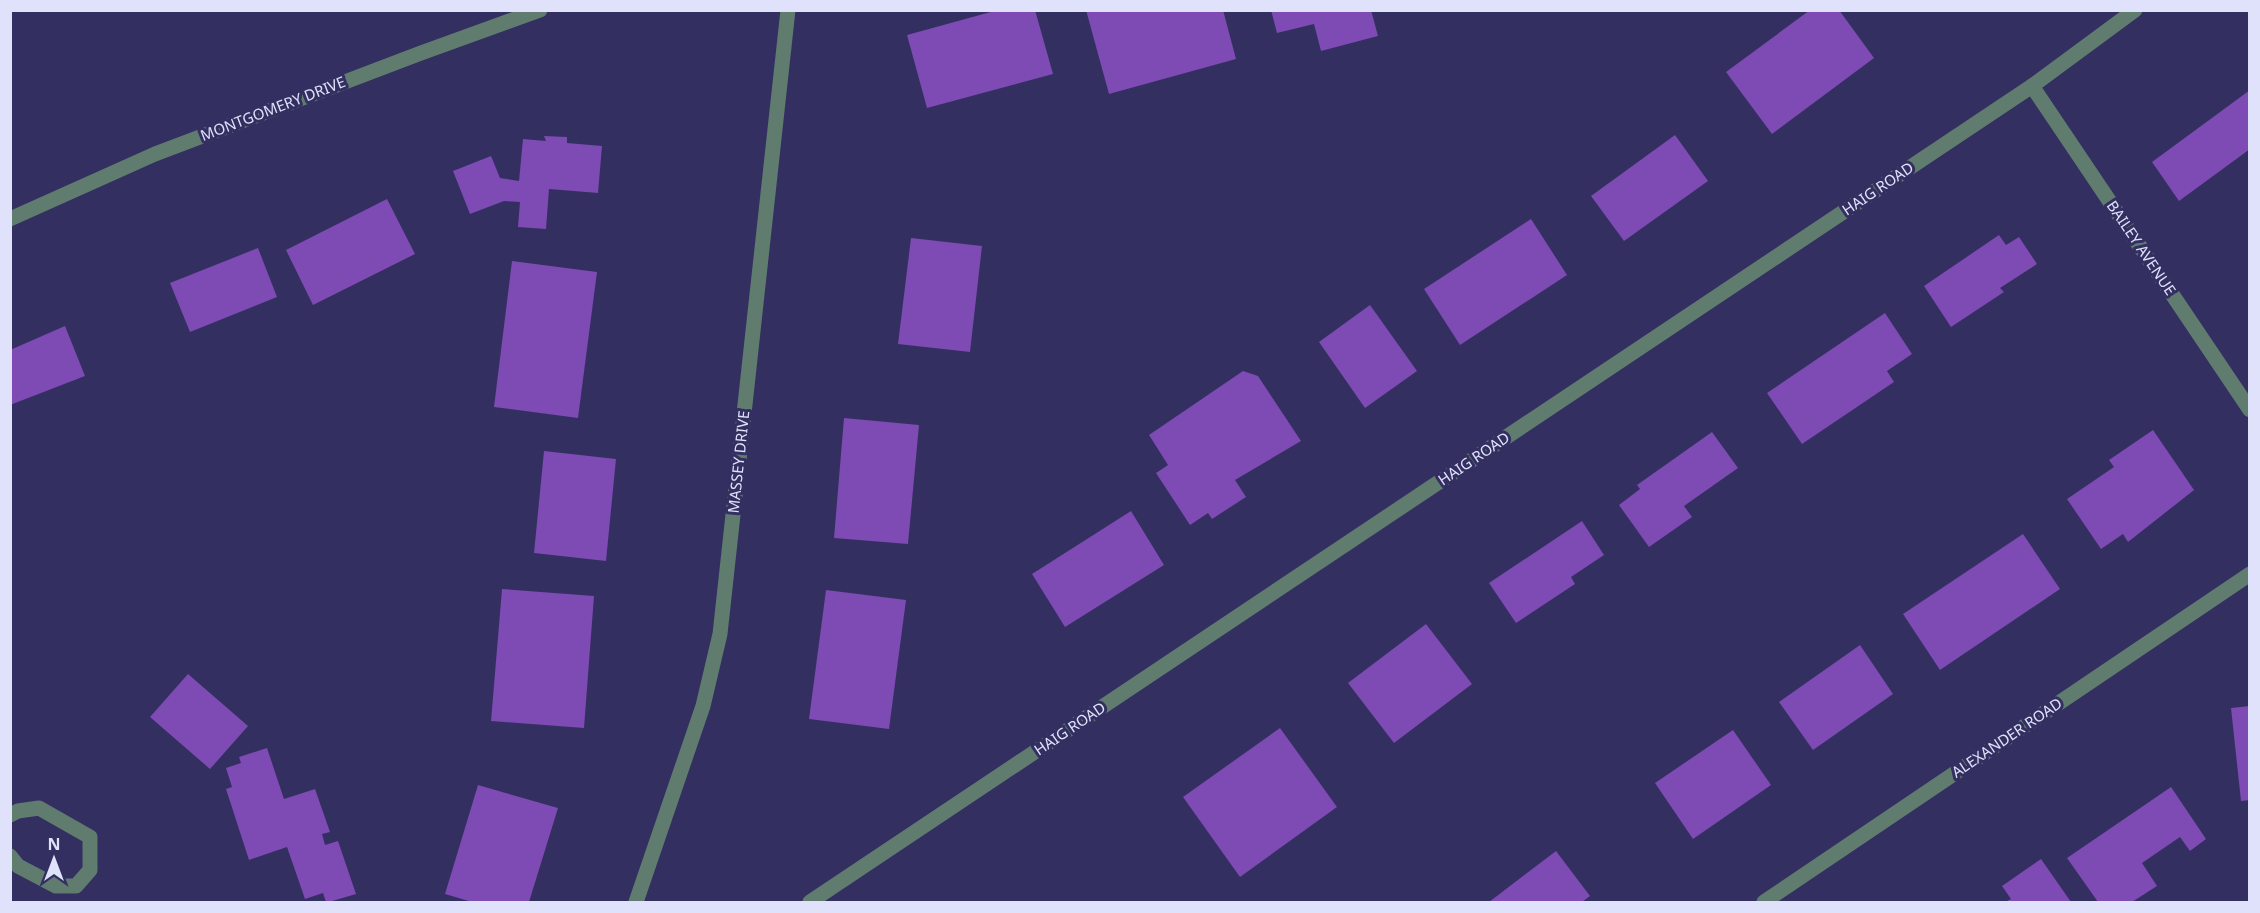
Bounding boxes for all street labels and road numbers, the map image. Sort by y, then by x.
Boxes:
street label: MONTGOMERY DRIVE [197,71,348,145]
street label: HAIG ROAD [1838,157,1917,219]
street label: BAILEY AVENUE [2103,196,2181,299]
street label: MASSEY DRIVE [723,410,753,514]
street label: HAIG ROAD [1434,427,1513,489]
street label: ALEXANDER ROAD [1947,693,2066,782]
street label: HAIG ROAD [1030,697,1109,759]

